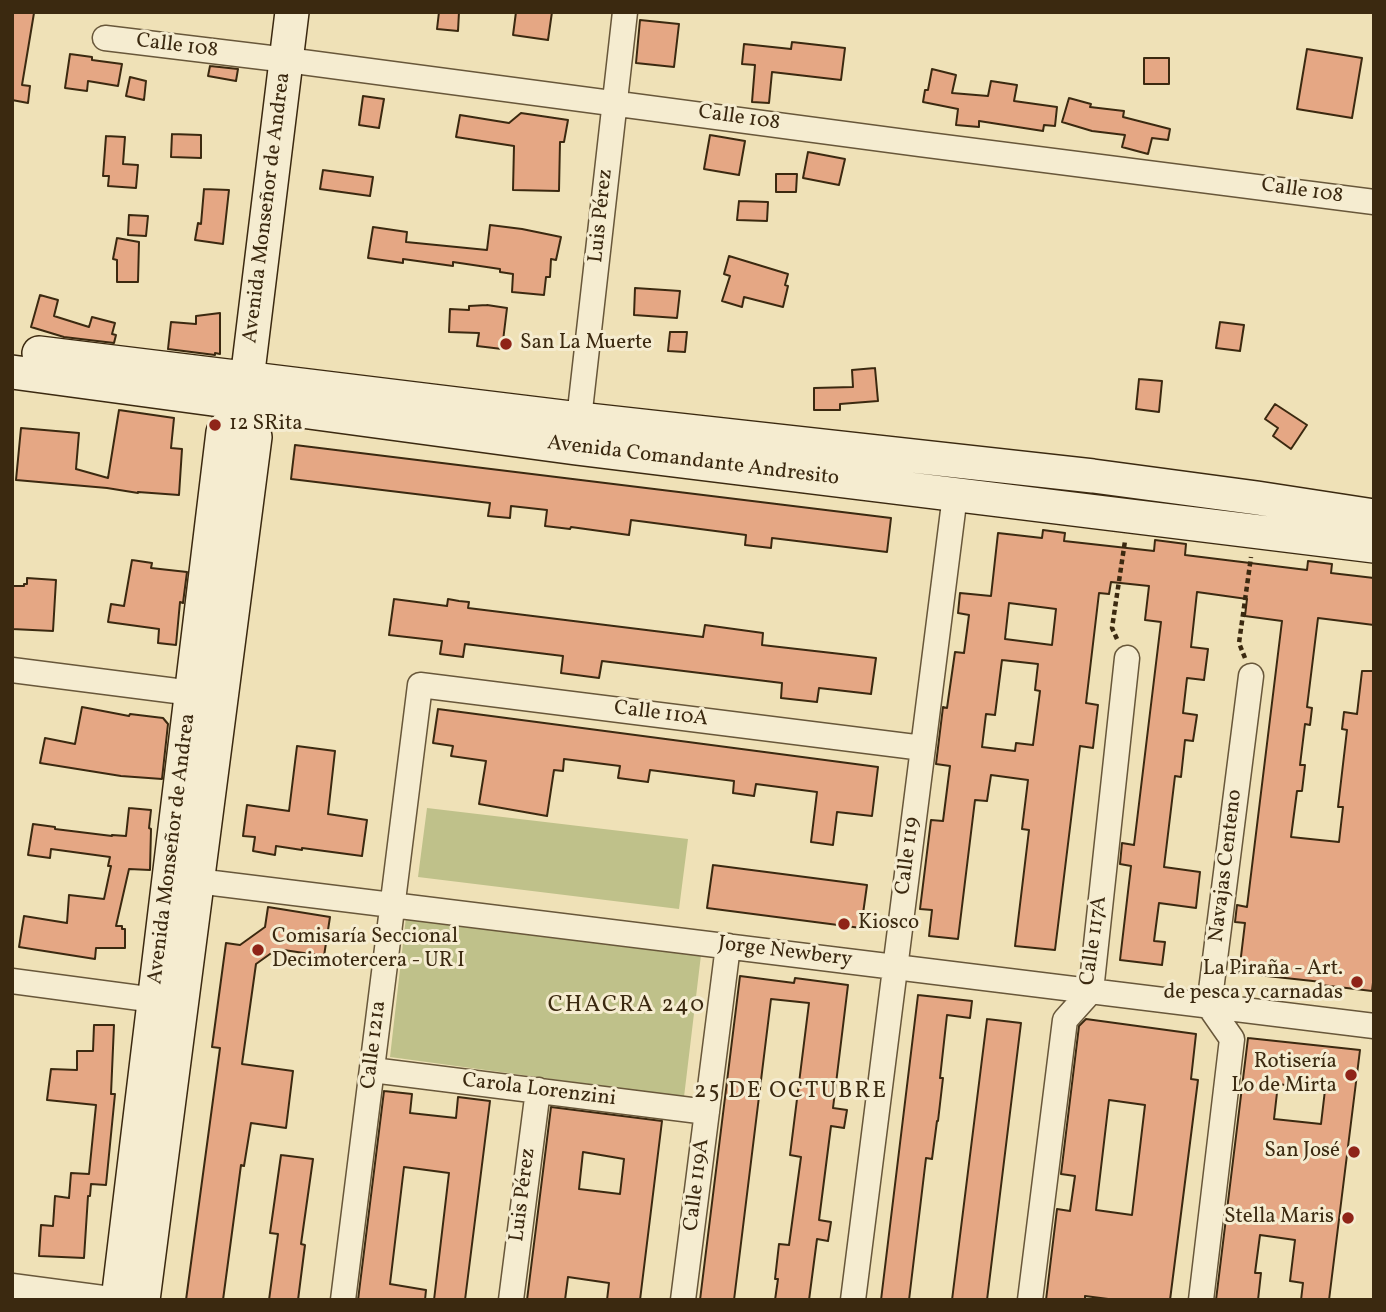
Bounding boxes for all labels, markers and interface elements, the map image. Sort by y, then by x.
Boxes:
street label: Calle 108 [135,29,219,65]
street label: Avenida Monseñor de Andrea [239,71,297,345]
street label: Calle 108 [696,101,782,137]
street label: Luis Pérez [585,168,619,264]
street label: Calle 108 [1259,174,1345,210]
place label: San La Muerte [520,331,652,357]
marker: San La Muerte [498,336,514,352]
place label: 12 SRita [229,412,303,438]
marker: 12 SRita [207,417,223,433]
street label: Avenida Comandante Andresito [546,432,840,492]
street label: Calle 110A [613,697,709,733]
street label: Avenida Monseñor de Andrea [144,712,202,986]
street label: Navajas Centeno [1205,788,1249,944]
street label: Calle 119 [892,816,926,896]
street label: Calle 117A [1076,895,1114,987]
place label: Kiosco [858,911,919,937]
marker: Kiosco [836,916,852,932]
place label: Comisaría Seccional Decimotercera - UR I [272,925,465,975]
street label: Jorge Newbery [716,932,854,974]
marker: Comisaría Seccional Decimotercera - UR I [250,942,266,958]
place label: La Piraña - Art. de pesca y carnadas [1163,957,1343,1007]
marker: La Piraña - Art. de pesca y carnadas [1349,974,1365,990]
district label: CHACRA 240 [549,993,705,1021]
street label: Calle 121a [357,999,393,1091]
place label: Rotisería Lo de Mirta [1231,1050,1337,1100]
marker: Rotisería Lo de Mirta [1343,1067,1359,1083]
street label: Carola Lorenzini [461,1069,617,1113]
district label: 25 DE OCTUBRE [696,1079,886,1107]
street label: Calle 119A [680,1137,716,1233]
place label: San José [1264,1139,1340,1165]
marker: San José [1346,1144,1362,1160]
street label: Luis Pérez [506,1147,542,1243]
place label: Stella Maris [1224,1205,1334,1231]
marker: Stella Maris [1340,1210,1356,1226]

